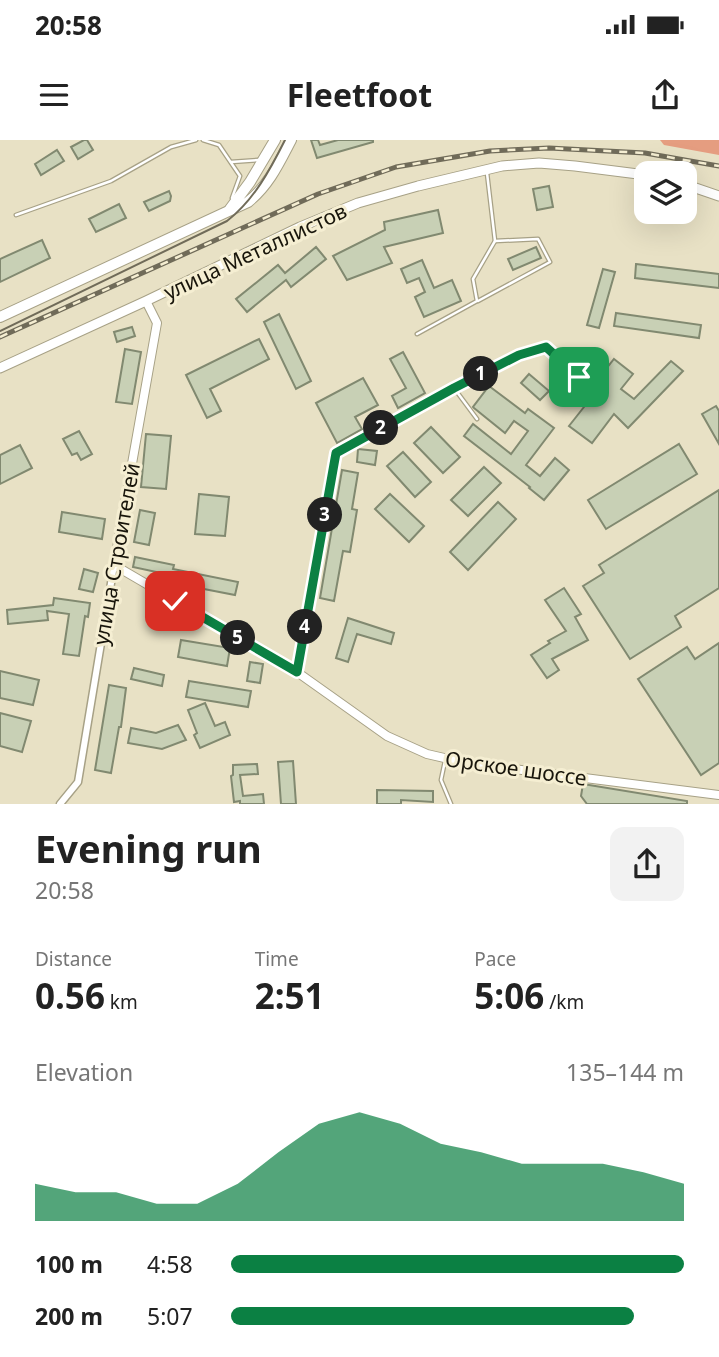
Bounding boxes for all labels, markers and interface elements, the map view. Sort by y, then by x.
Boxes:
text: 20:58 [35,7,102,43]
text: Fleetfoot [287,73,432,116]
icon: menu [35,76,73,114]
icon: share [646,76,684,114]
map controls [634,161,697,224]
button: layers [634,161,697,224]
street label: улица Металлистов [159,196,351,306]
pin [549,347,609,407]
pin: 1 [463,356,498,392]
icon: arrive [560,358,598,396]
text: 1 [475,360,486,386]
pin: 2 [364,410,398,446]
text: 2 [375,414,386,440]
street label: улица Строителей [86,461,146,647]
pin: 3 [308,498,342,532]
text: 3 [319,501,330,527]
pin [145,571,205,631]
icon: check [156,582,194,620]
pin: 4 [288,610,322,644]
text: 4 [299,613,310,639]
pin: 5 [220,620,256,656]
text: 5 [232,624,243,650]
street label: Орское шоссе [444,744,588,792]
text: Evening run [35,822,262,874]
button: share [610,827,684,901]
text: 20:58 [35,874,94,906]
text: Distance [35,946,112,972]
text: Time [255,946,299,972]
text: Pace [474,946,516,972]
text: 0.56 [35,972,105,1019]
text: 2:51 [255,972,325,1019]
text: 5:06 [474,972,544,1019]
text: km [105,989,138,1015]
text: /km [544,989,584,1015]
text: Elevation [35,1056,133,1088]
text: 135–144 m [566,1056,684,1088]
text: 100 m [35,1248,103,1280]
text: 4:58 [147,1248,193,1280]
text: 200 m [35,1300,103,1332]
text: 5:07 [147,1300,193,1332]

